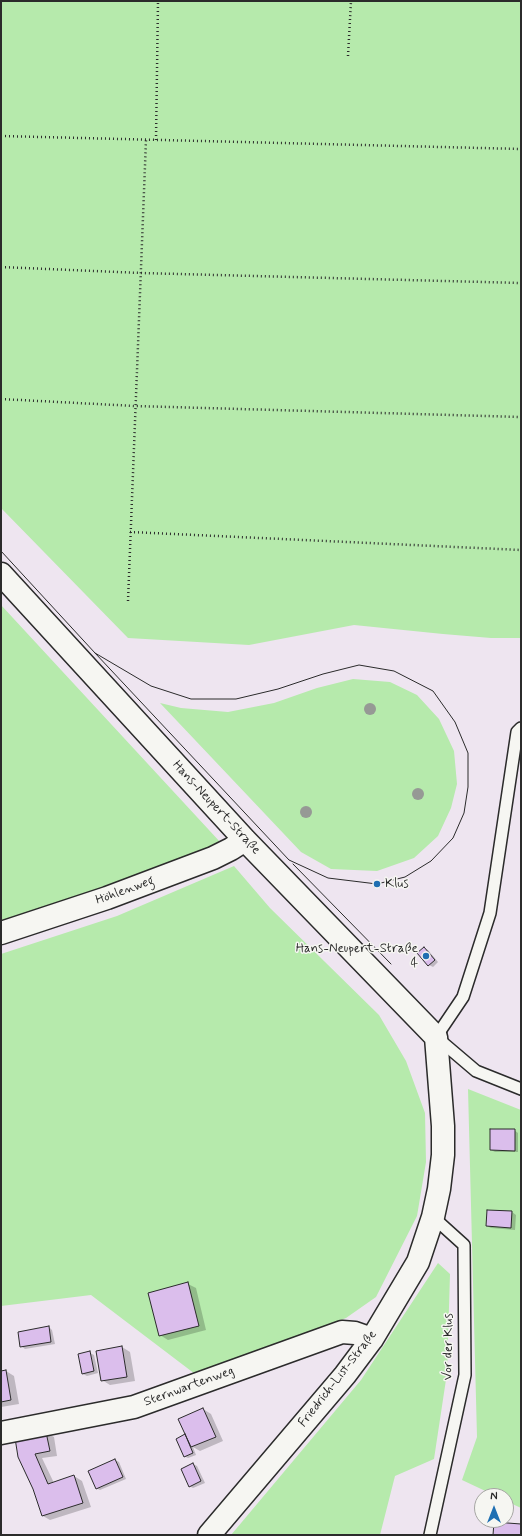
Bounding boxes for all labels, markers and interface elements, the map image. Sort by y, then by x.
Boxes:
street label: Hans-Neupert-Straße [169,758,263,858]
street label: Höhlenweg [94,873,156,909]
place label: Klus [385,876,409,892]
marker: Klus [372,879,382,889]
place label: Hans-Neupert-Straße 4 [296,941,418,972]
marker: Hans-Neupert-Straße 4 [421,951,431,961]
street label: Vor der Klus [441,1313,457,1381]
street label: Friedrich-List-Straße [295,1327,381,1431]
street label: Sternwartenweg [142,1363,236,1411]
north arrow [474,1488,514,1528]
text: N [490,1490,498,1504]

